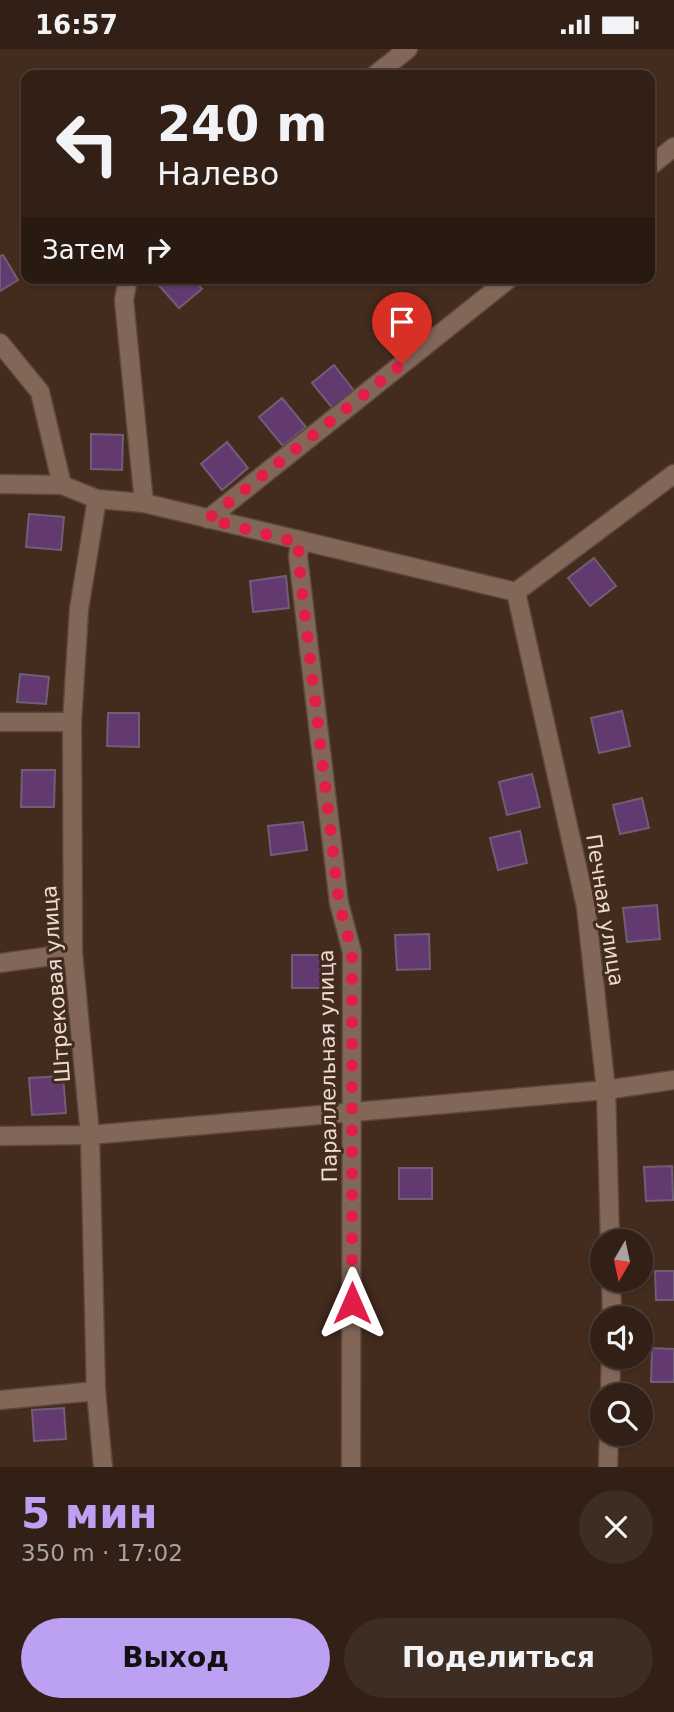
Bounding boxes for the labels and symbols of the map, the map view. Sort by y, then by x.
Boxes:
pin [372,292,432,364]
street label: Печная улица [581,832,629,988]
street label: Штрековая улица [37,885,75,1083]
street label: Параллельная улица [314,949,342,1183]
north arrow [590,1229,653,1291]
position arrow [315,1266,389,1340]

